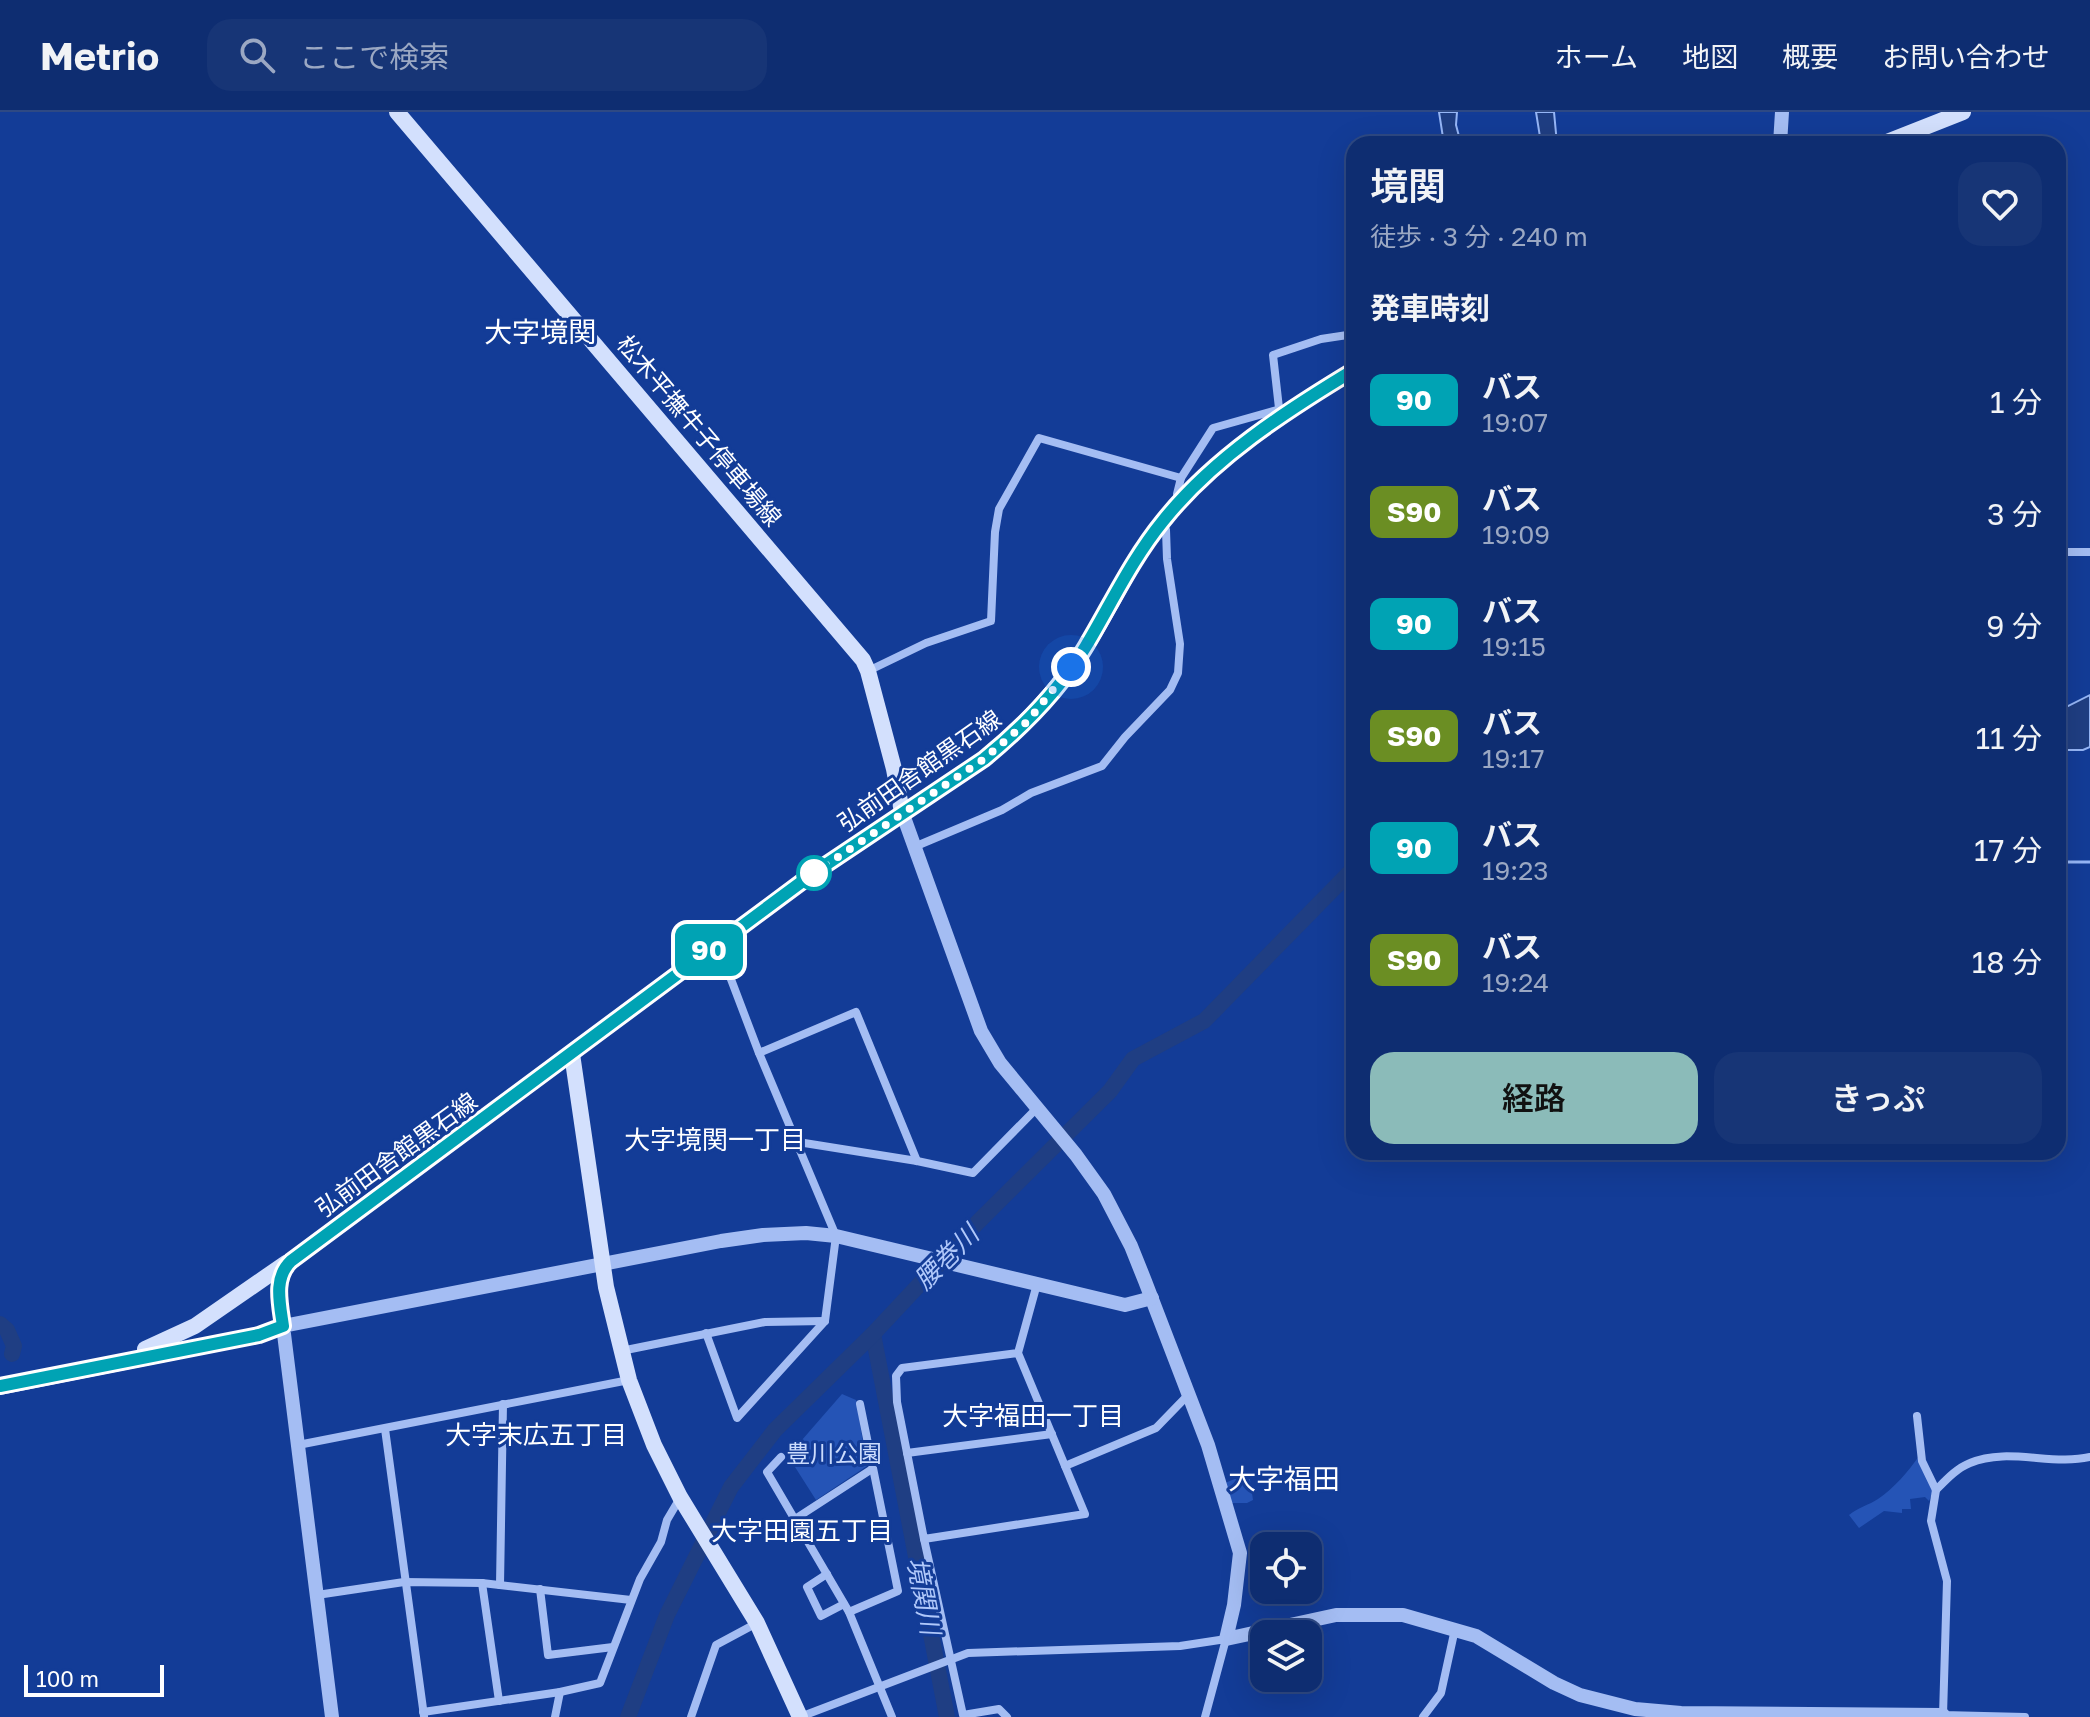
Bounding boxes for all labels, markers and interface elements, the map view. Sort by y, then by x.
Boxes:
search box [207,19,767,91]
text: Metrio [40,33,159,78]
icon: search [235,33,279,77]
text: ここで検索 [299,39,449,75]
text: ホーム [1555,40,1638,73]
text: 地図 [1682,40,1738,73]
text: 概要 [1782,40,1838,73]
text: お問い合わせ [1882,40,2050,73]
button: heart [1958,162,2042,246]
text: 境関 [1370,163,1446,208]
text: 徒歩 · 3 分 · 240 m [1370,221,1588,252]
text: 発車時刻 [1370,290,1490,326]
district label: 大字境関 [484,315,596,348]
street label: 松木平撫牛子停車場線 [612,329,788,531]
text: バス [1482,369,1542,405]
text: 90 [1396,383,1432,416]
text: 1 分 [1990,384,2042,420]
text: 19:07 [1482,407,1548,438]
text: バス [1482,481,1542,517]
text: S90 [1387,495,1441,528]
text: 3 分 [1987,496,2042,532]
text: 19:09 [1482,519,1550,550]
text: バス [1482,593,1542,629]
text: 90 [1396,607,1432,640]
text: 9 分 [1986,608,2042,644]
text: 19:15 [1482,631,1546,662]
your location [1051,647,1091,687]
street label: 弘前田舎館黒石線 [832,703,1006,837]
text: バス [1482,705,1542,741]
text: S90 [1387,719,1441,752]
text: 11 分 [1975,720,2042,756]
text: 19:17 [1482,743,1545,774]
text: バス [1482,817,1542,853]
text: 90 [1396,831,1432,864]
text: 17 分 [1974,832,2042,868]
text: 19:23 [1482,855,1548,886]
unlabelled marker [797,856,831,890]
line badge: 90 [673,924,745,976]
text: バス [1482,929,1542,965]
text: 90 [691,933,727,966]
text: S90 [1387,943,1441,976]
text: 18 分 [1972,944,2042,980]
text: 19:24 [1482,967,1549,998]
button: 経路 [1370,1052,1698,1144]
button: きっぷ [1714,1052,2042,1144]
street label: 弘前田舎館黒石線 [310,1086,482,1222]
district label: 大字境関一丁目 [624,1124,806,1155]
water label: 腰巻川 [907,1216,987,1296]
district label: 大字福田一丁目 [942,1400,1124,1431]
district label: 大字末広五丁目 [445,1419,627,1450]
park label: 豊川公園 [786,1438,882,1467]
district label: 大字福田 [1228,1462,1340,1495]
district label: 大字田園五丁目 [711,1515,893,1546]
map controls [1250,1532,1322,1692]
button: locate [1250,1532,1322,1604]
water label: 境関川 [901,1555,947,1640]
button: layers [1250,1620,1322,1692]
scale bar [24,1661,164,1697]
text: 100 m [36,1665,99,1692]

